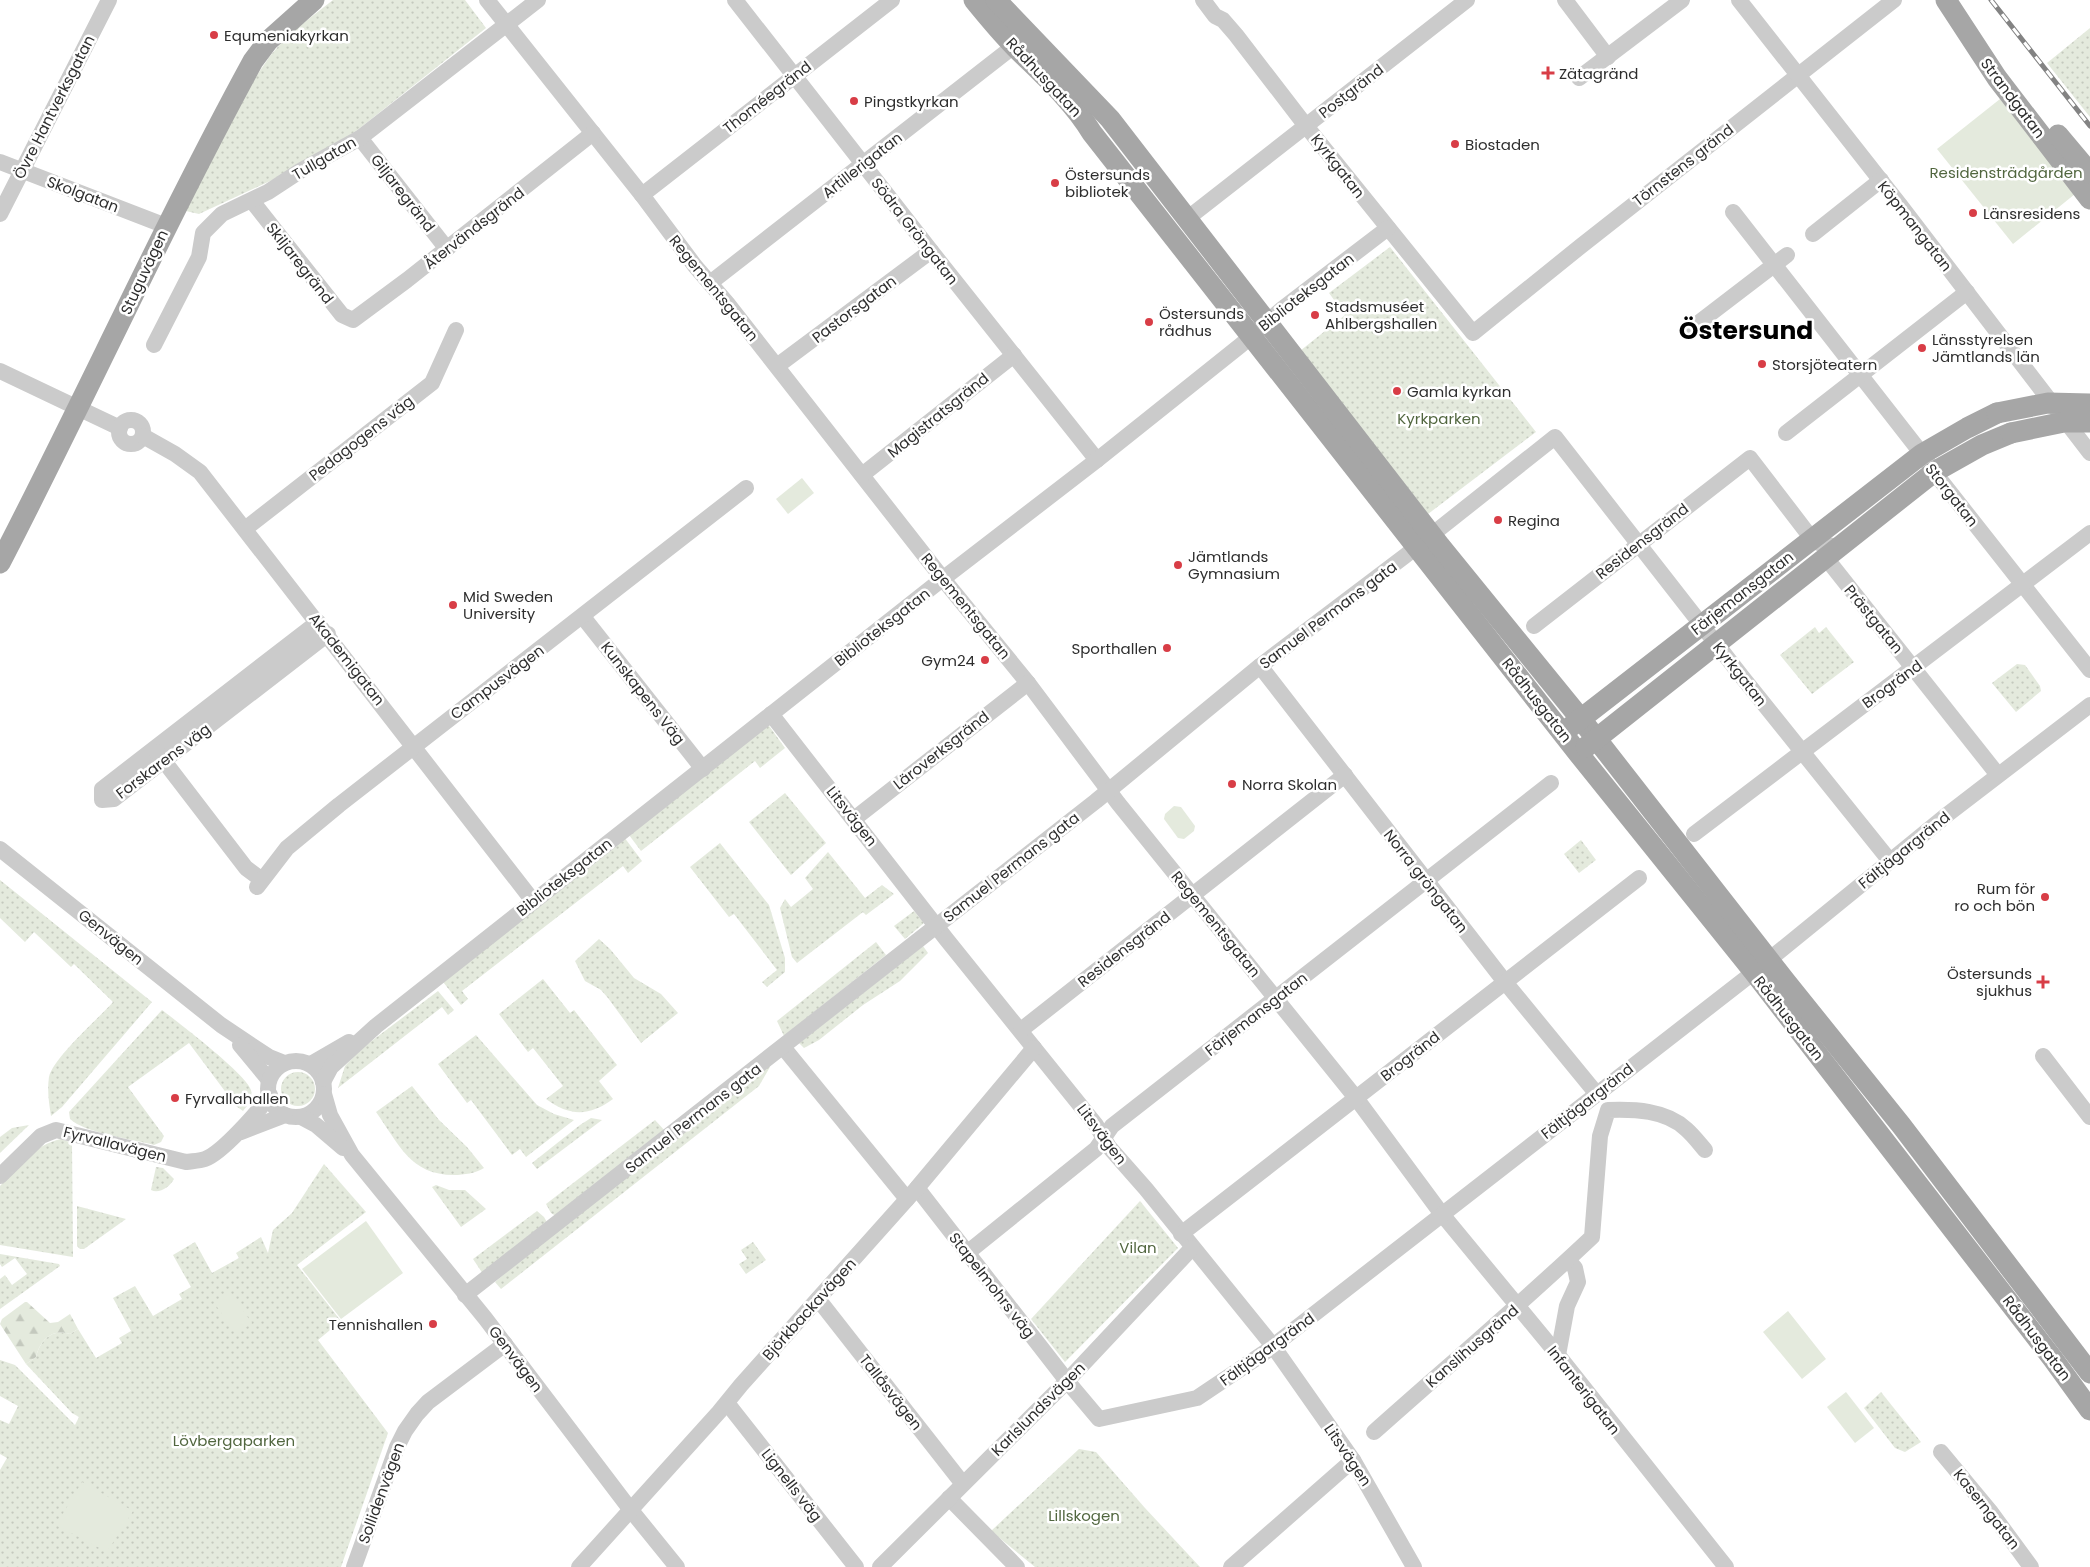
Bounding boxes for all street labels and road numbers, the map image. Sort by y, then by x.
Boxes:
street label: Övre Hantverksgatan [9,31,99,183]
street label: Rådhusgatan [1002,33,1086,121]
street label: Strandgatan [1976,54,2050,142]
street label: Thoméegränd [718,56,816,138]
street label: Postgränd [1314,59,1388,123]
street label: Törnstens gränd [1628,119,1738,211]
street label: Artillerigatan [818,127,906,203]
street label: Kyrkgatan [1306,129,1370,203]
street label: Tullgatan [288,131,360,185]
street label: Giljaregränd [366,150,440,236]
street label: Skolgatan [44,171,122,217]
street label: Södra Gröngatan [867,173,963,289]
street label: Köpmangatan [1873,176,1957,276]
street label: Återvändsgränd [419,182,529,274]
street label: Skiljaregränd [261,218,339,308]
street label: Stuguvägen [115,226,173,318]
street label: Regementsgatan [665,230,763,346]
street label: Biblioteksgatan [1254,248,1358,336]
street label: Pastorsgatan [807,270,901,348]
street label: Magistratsgränd [883,368,993,462]
street label: Pedagogens väg [304,390,418,486]
street label: Storgatan [1921,459,1983,531]
street label: Residensgränd [1591,498,1693,584]
street label: Färjemansgatan [1686,546,1798,640]
street label: Regementsgatan [917,548,1015,664]
street label: Samuel Permans gata [1255,556,1401,674]
street label: Prästgatan [1840,580,1908,658]
street label: Biblioteksgatan [830,583,934,671]
street label: Akademigatan [304,608,390,710]
street label: Kunskapens Väg [596,637,690,749]
street label: Kyrkgatan [1708,637,1772,711]
street label: Campusvägen [446,640,548,724]
street label: Rådhusgatan [1497,653,1577,747]
street label: Brogränd [1858,655,1926,713]
street label: Läroverksgränd [889,706,993,794]
street label: Forskarens väg [111,718,215,804]
street label: Litsvägen [822,782,882,850]
street label: Samuel Permans gata [939,807,1083,927]
street label: Fältjägargränd [1854,807,1954,893]
street label: Norra gröngatan [1379,825,1473,937]
street label: Biblioteksgatan [512,833,616,921]
street label: Regementsgatan [1167,866,1265,982]
street label: Genvägen [74,904,148,970]
street label: Residensgränd [1073,906,1175,992]
street label: Färjemansgatan [1200,967,1312,1061]
street label: Rådhusgatan [1749,971,1829,1065]
street label: Brogränd [1376,1026,1444,1086]
street label: Samuel Permans gata [621,1058,765,1178]
street label: Fältjägargränd [1536,1058,1638,1144]
street label: Litsvägen [1072,1099,1132,1169]
street label: Fyrvallavägen [61,1121,169,1167]
street label: Stapelmohrs väg [944,1228,1040,1342]
street label: Björkbackavägen [757,1253,861,1365]
street label: Rådhusgatan [1998,1291,2076,1385]
street label: Kanslihusgränd [1421,1300,1523,1392]
street label: Fältjägargränd [1215,1308,1319,1390]
street label: Genvägen [484,1321,548,1397]
street label: Infanterigatan [1543,1341,1625,1439]
street label: Tallåsvägen [855,1350,927,1434]
street label: Karlslundsvägen [986,1357,1090,1461]
street label: Litsvägen [1319,1420,1377,1490]
street label: Sollidenvägen [353,1440,409,1546]
street label: Lignells väg [757,1444,827,1526]
street label: Kaserngatan [1949,1464,2025,1554]

